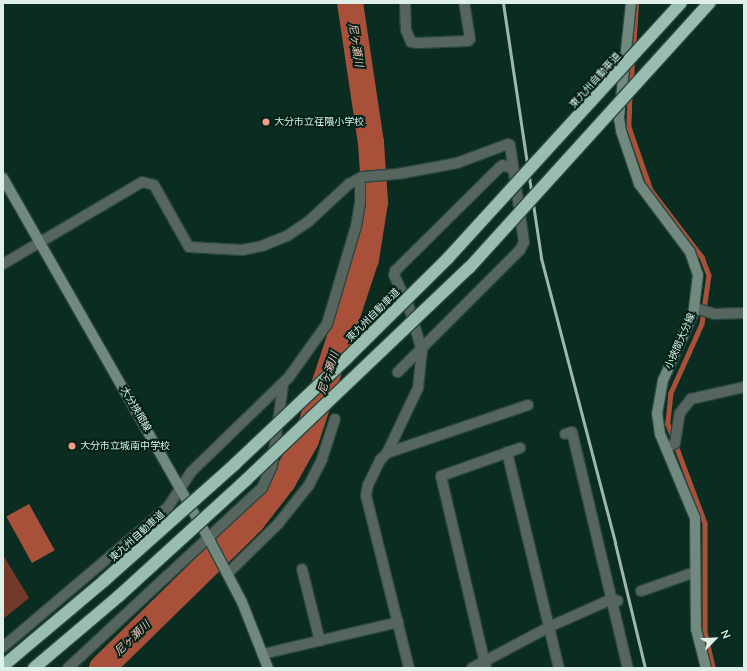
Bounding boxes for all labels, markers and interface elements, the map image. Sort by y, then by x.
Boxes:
water label: 尼ヶ瀬川 [346,22,366,68]
street label: 東九州自動車道 [567,50,623,110]
place label: 大分市立荏隈小学校 [274,116,364,128]
marker: 大分市立荏隈小学校 [261,117,271,127]
street label: 東九州自動車道 [344,286,402,344]
street label: 小挾間大分線 [662,311,698,371]
water label: 尼ヶ瀬川 [315,350,341,396]
street label: 大分挾間線 [118,384,154,434]
place label: 大分市立城南中学校 [80,440,170,452]
marker: 大分市立城南中学校 [67,441,77,451]
street label: 東九州自動車道 [107,508,167,564]
water label: 尼ヶ瀬川 [112,618,152,658]
north arrow [695,619,735,659]
text: N [718,627,734,641]

